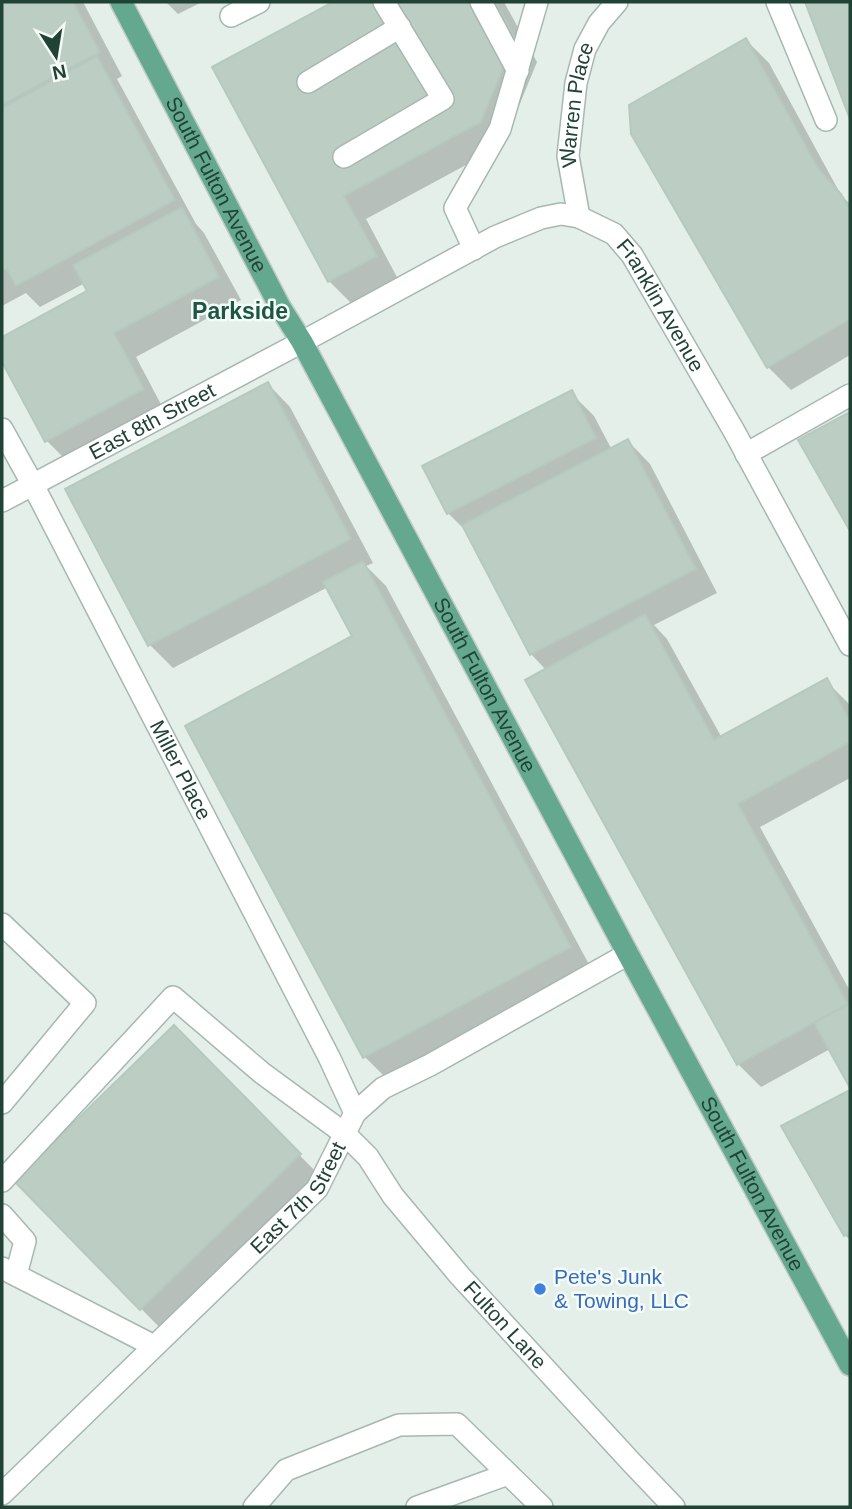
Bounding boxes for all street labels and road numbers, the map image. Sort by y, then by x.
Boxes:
street label: Warren Place [555,37,598,169]
street label: South Fulton Avenue [161,93,272,276]
street label: Franklin Avenue [612,234,709,376]
street label: East 8th Street [85,378,219,464]
street label: South Fulton Avenue [429,593,541,776]
street label: Miller Place [146,716,216,823]
street label: South Fulton Avenue [696,1093,809,1275]
street label: East 7th Street [245,1138,350,1258]
street label: Fulton Lane [459,1276,551,1373]

